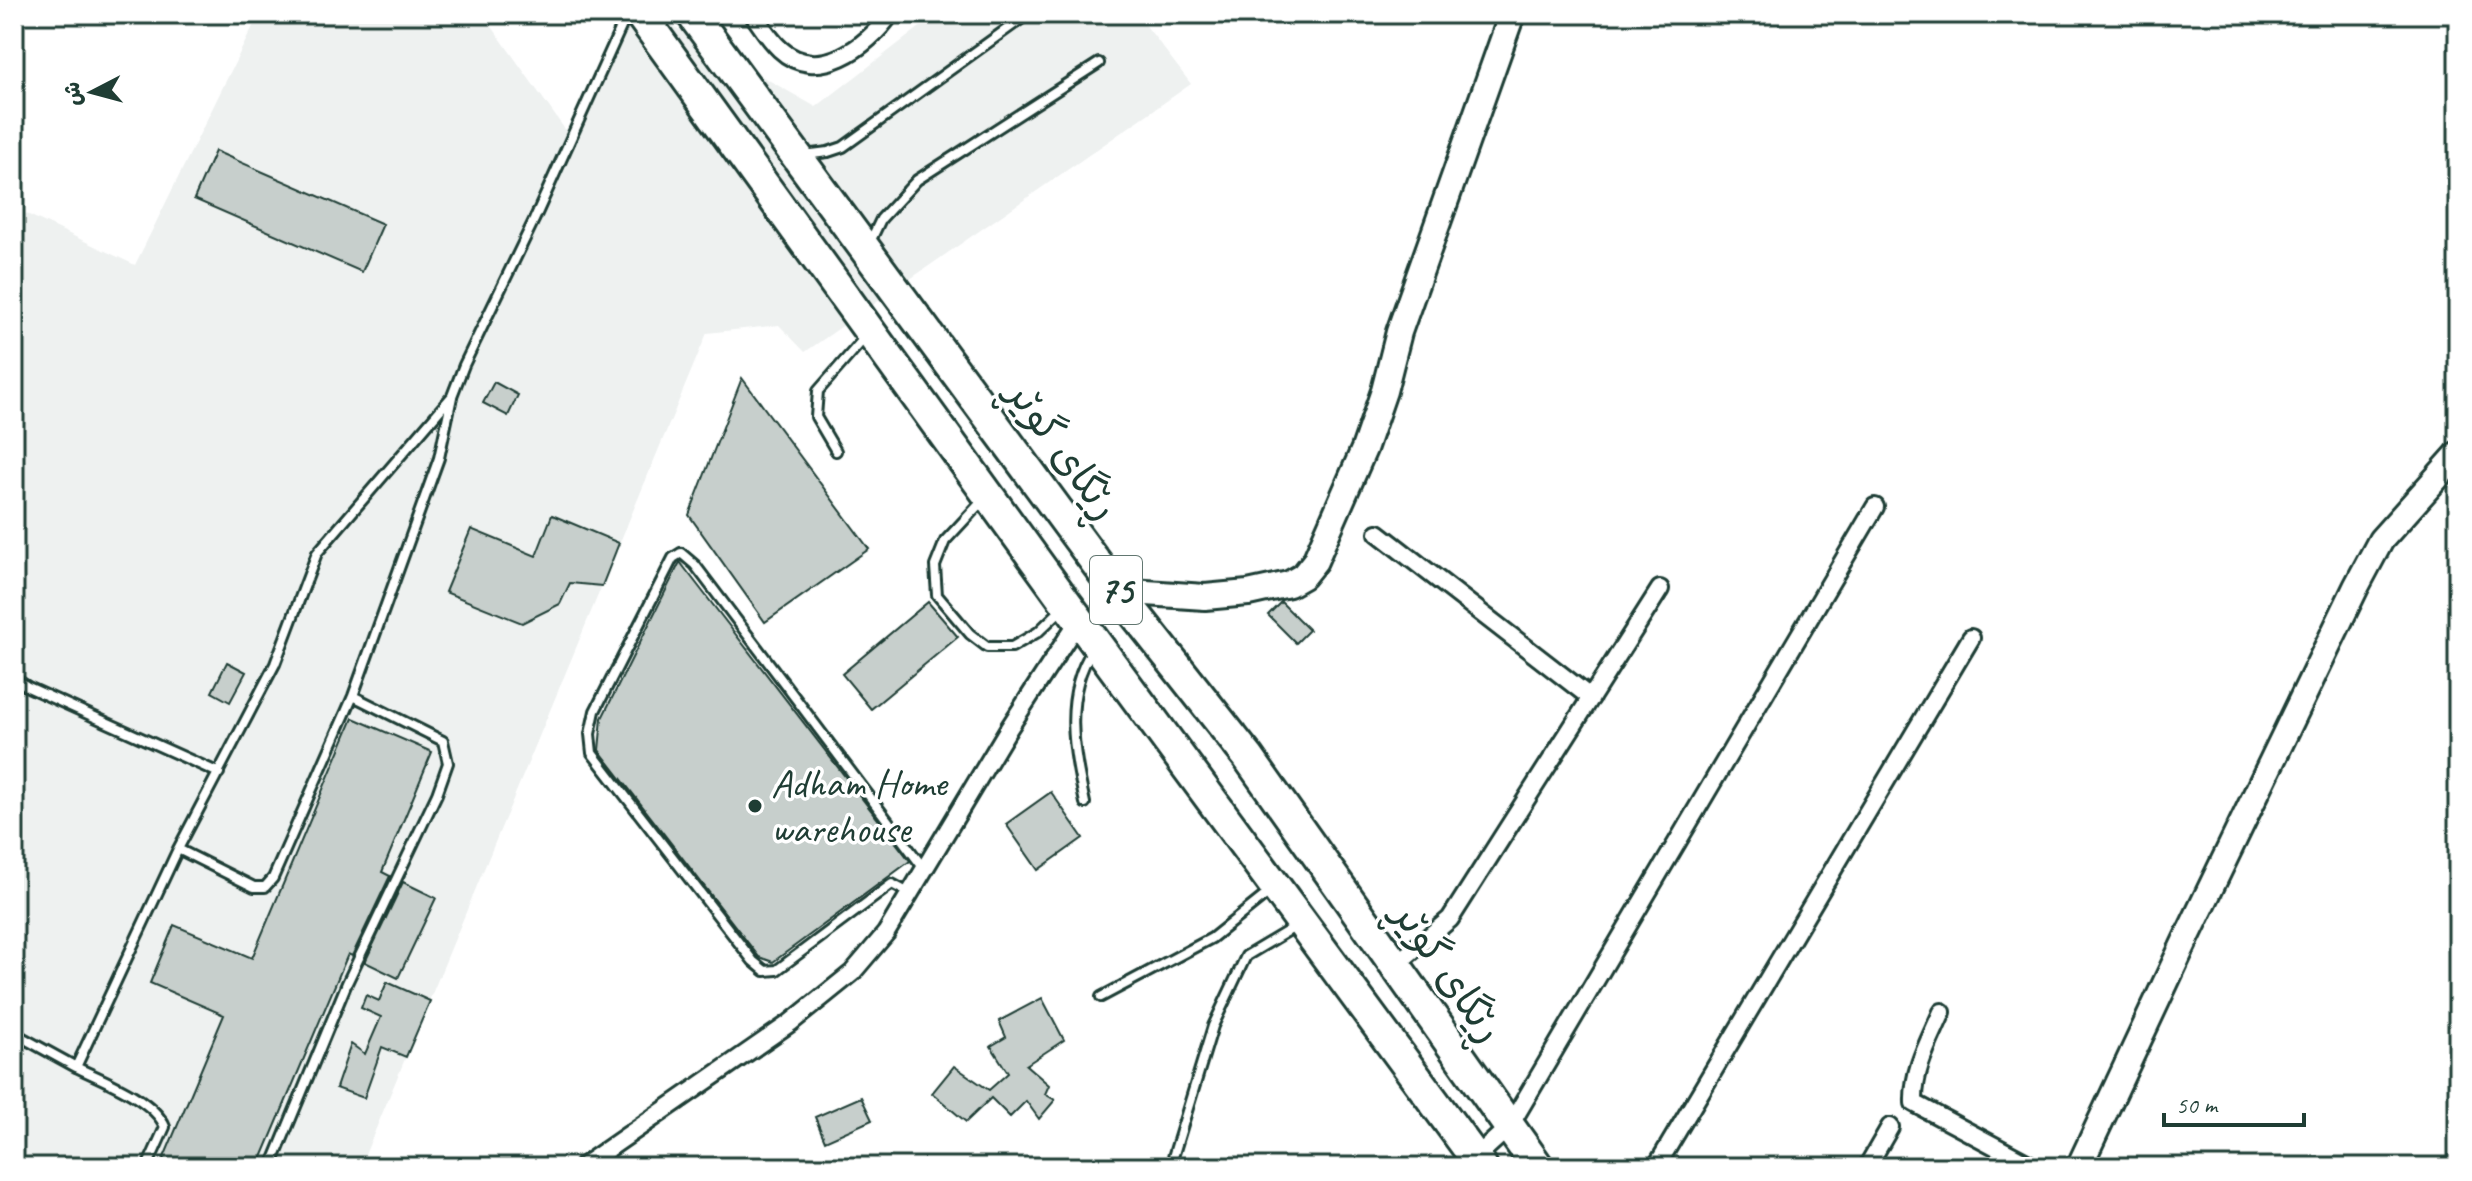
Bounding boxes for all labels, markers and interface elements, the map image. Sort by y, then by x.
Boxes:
north arrow [52,52,132,132]
text: ش [58,80,88,107]
street label: ڕێگای گوێڕ [988,368,1130,534]
road number: 75 [1090,556,1142,624]
place label: Adham Home warehouse [771,758,950,854]
marker: Adham Home warehouse [746,797,764,815]
street label: ڕێگای گوێڕ [1374,889,1515,1056]
scale bar [2164,1077,2304,1127]
text: 50 m [2176,1090,2219,1120]

